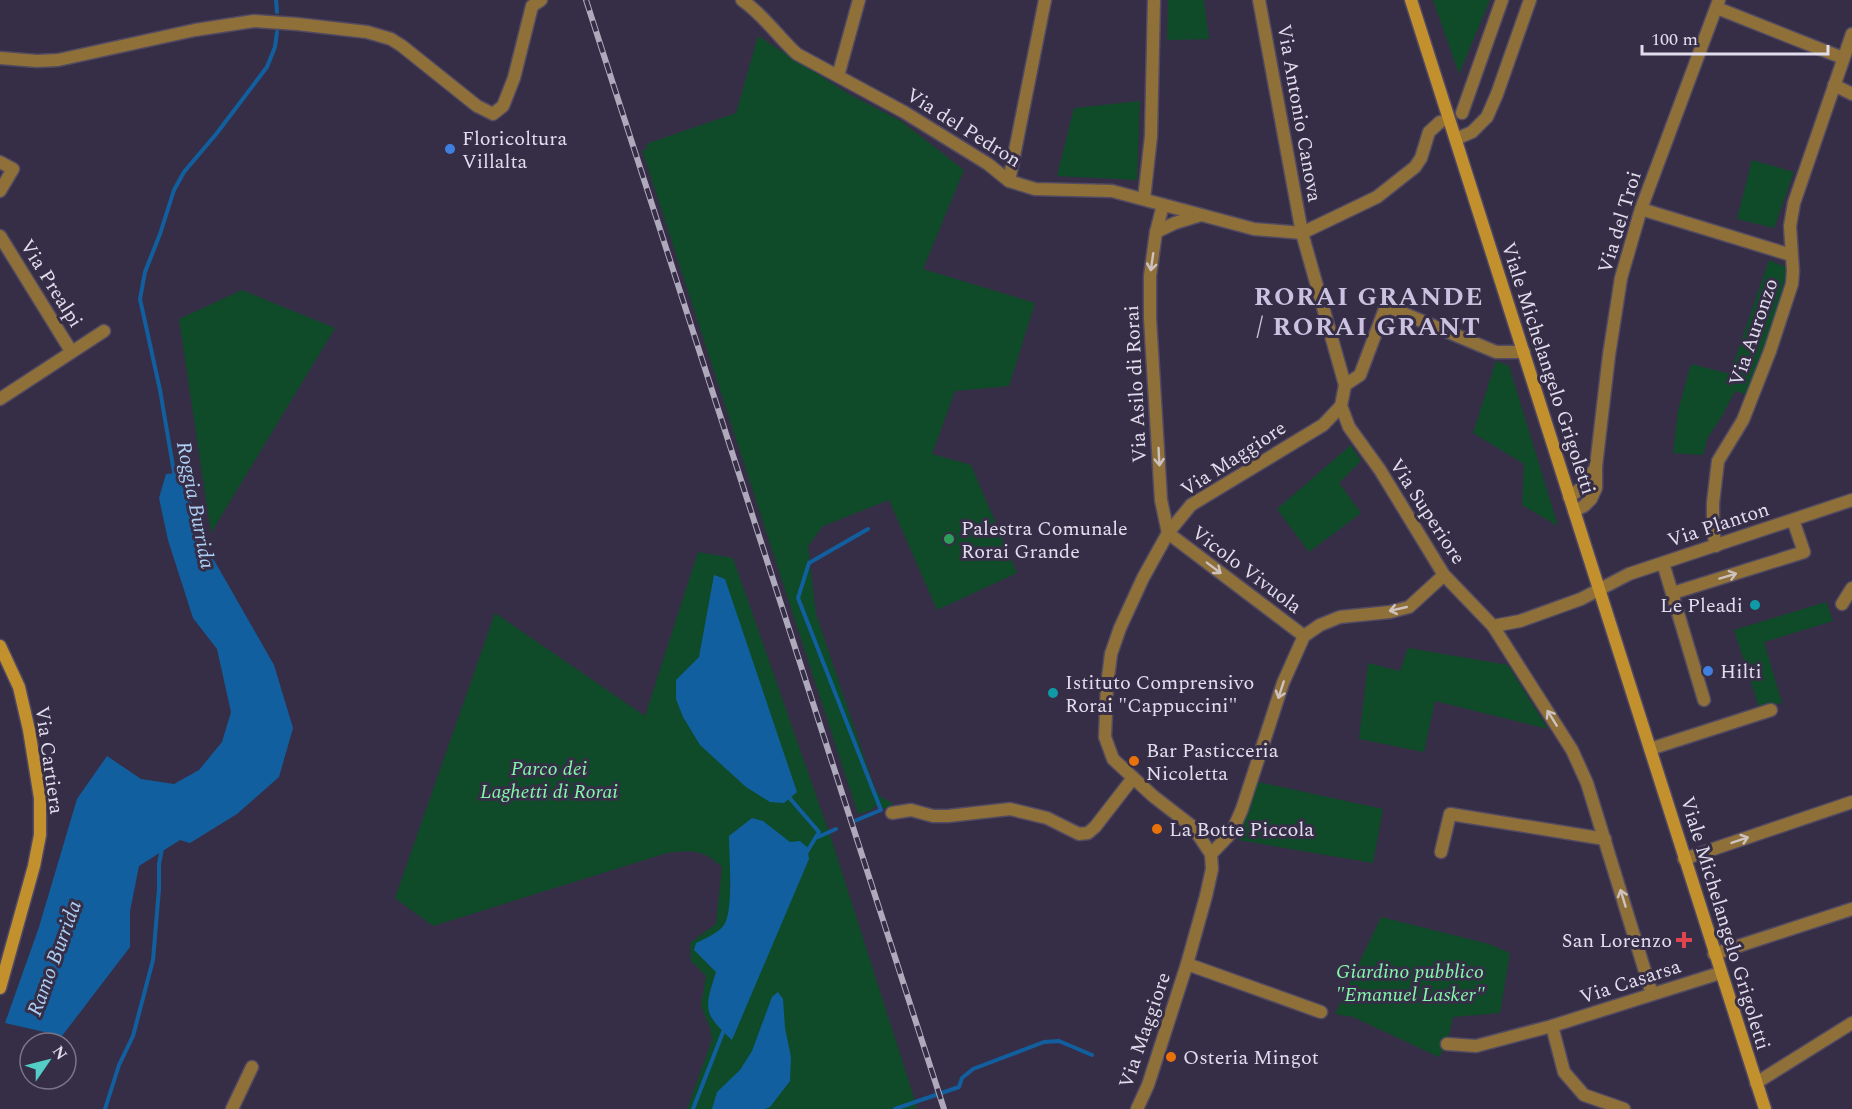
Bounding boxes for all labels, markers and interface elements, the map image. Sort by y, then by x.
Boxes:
scale bar [1642,18,1828,56]
street label: Via Antonio Canova [1269,22,1329,205]
text: 100 m [1651,26,1698,53]
street label: Via del Pedron [900,80,1027,175]
place label: Floricoltura Villalta [462,124,567,177]
marker: Floricoltura Villalta [443,142,457,156]
street label: Via del Troi [1590,167,1650,277]
street label: Via Prealpi [12,233,90,334]
street label: Viale Michelangelo Grigoletti [1493,238,1603,498]
one-way arrow [1146,252,1157,271]
street label: Via Auronzo [1722,274,1786,390]
district label: RORAI GRANDE / RORAI GRANT [1254,277,1484,347]
street label: Via Asilo di Rorai [1117,304,1155,464]
street label: Via Maggiore [1175,413,1292,504]
water label: Roggia Burrida [167,439,223,572]
one-way arrow [1153,446,1164,466]
street label: Via Superiore [1382,452,1473,571]
street label: Via Planton [1664,494,1773,556]
place label: Palestra Comunale Rorai Grande [961,514,1128,567]
street label: Vicolo Vivuola [1185,518,1308,621]
marker: Palestra Comunale Rorai Grande [942,532,956,546]
one-way arrow [1206,562,1222,575]
one-way arrow [1718,570,1737,581]
place label: Le Pleadi [1660,591,1743,621]
marker: Le Pleadi [1748,598,1762,612]
one-way arrow [1389,604,1408,616]
place label: Hilti [1720,657,1762,687]
marker: Hilti [1701,664,1715,678]
place label: Istituto Comprensivo Rorai "Cappuccini" [1065,668,1254,721]
one-way arrow [1275,680,1286,699]
marker: Istituto Comprensivo Rorai "Cappuccini" [1046,686,1060,700]
street label: Via Cartiera [27,704,71,816]
one-way arrow [1545,710,1557,727]
place label: Bar Pasticceria Nicoletta [1146,736,1279,789]
park label: Parco dei Laghetti di Rorai [480,754,618,807]
marker: Bar Pasticceria Nicoletta [1127,754,1141,768]
street label: Viale Michelangelo Grigoletti [1672,793,1778,1054]
place label: La Botte Piccola [1169,815,1314,845]
marker: La Botte Piccola [1150,822,1164,836]
one-way arrow [1730,833,1749,844]
one-way arrow [1617,889,1628,908]
water label: Ramo Burrida [19,896,91,1021]
place label: San Lorenzo [1562,926,1672,956]
marker: San Lorenzo [1677,933,1691,947]
street label: Via Casarsa [1576,951,1685,1012]
park label: Giardino pubblico "Emanuel Lasker" [1335,957,1485,1010]
street label: Via Maggiore [1111,968,1179,1092]
north arrow [18,1031,78,1091]
text: N [46,1041,73,1065]
place label: Osteria Mingot [1183,1043,1319,1073]
marker: Osteria Mingot [1164,1050,1178,1064]

